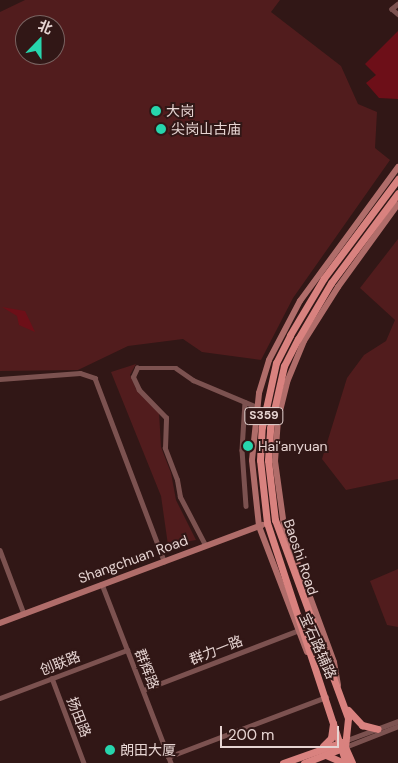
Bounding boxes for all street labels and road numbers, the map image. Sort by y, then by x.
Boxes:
road number: S359 [244,406,284,426]
street label: Baoshi Road [280,517,322,597]
street label: Shangchuan Road [76,531,190,587]
street label: 宝石路辅路 [296,611,340,681]
street label: 群力一路 [187,632,245,668]
street label: 群辉路 [132,646,162,692]
street label: 创联路 [37,648,83,678]
street label: 扬田路 [64,694,94,740]

